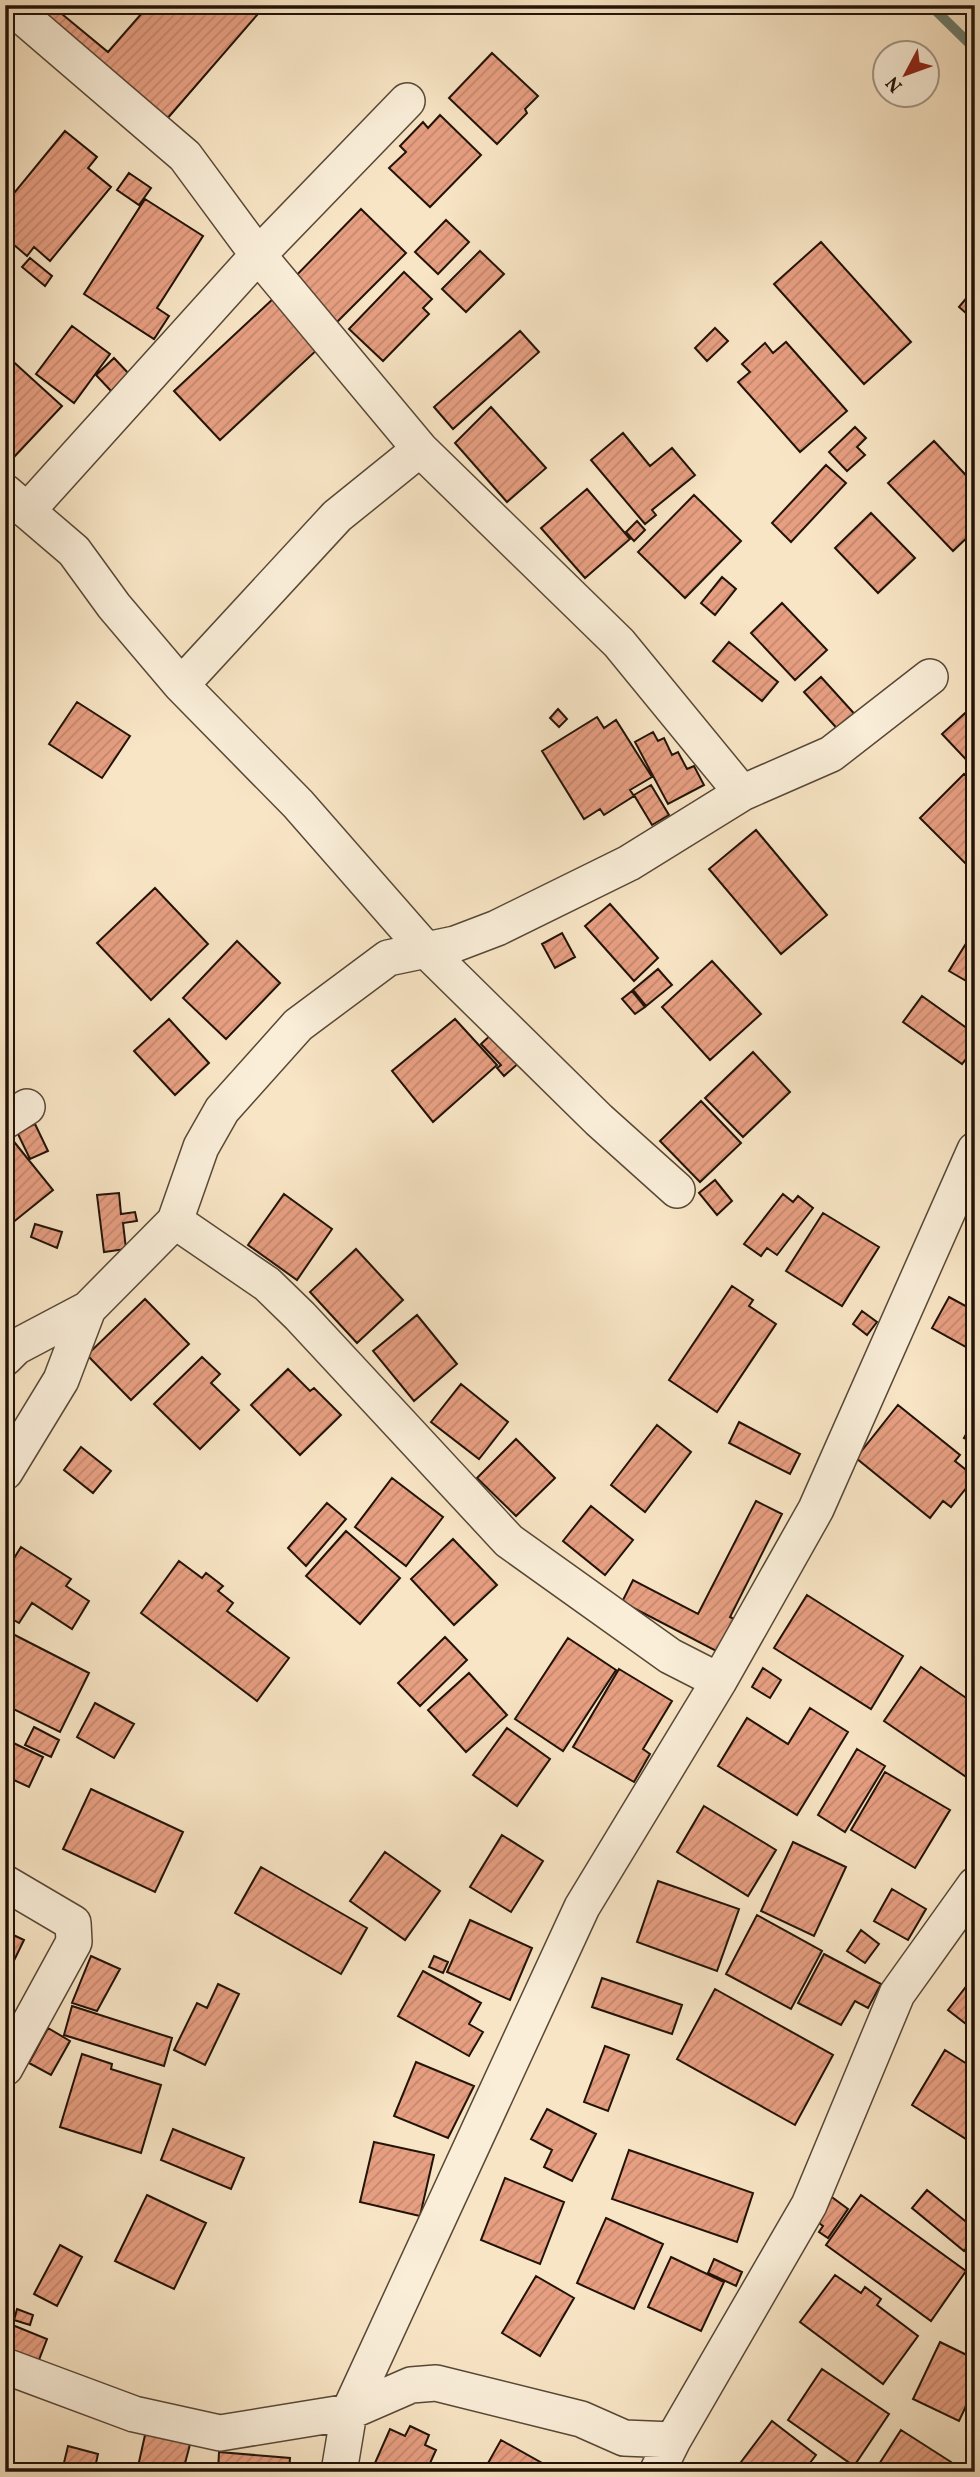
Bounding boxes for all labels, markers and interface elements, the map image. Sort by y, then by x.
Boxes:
north arrow [872,38,942,108]
text: N [880,70,909,98]

